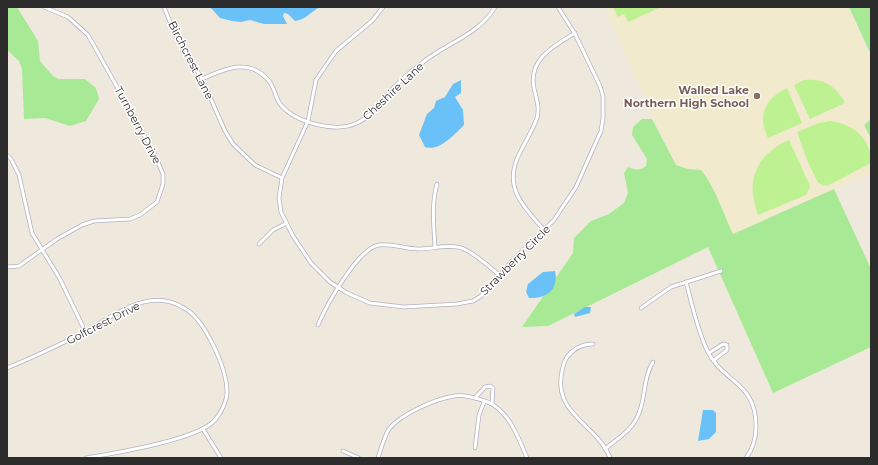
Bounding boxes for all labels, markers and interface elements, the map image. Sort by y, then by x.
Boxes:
street label: Birchcrest Lane [165,19,217,102]
street label: Cheshire Lane [360,59,427,123]
place label: Walled Lake Northern High School [624,83,749,110]
street label: Turnberry Drive [112,84,164,166]
marker: Walled Lake Northern High School [752,91,762,101]
street label: Strawberry Circle [477,222,553,298]
street label: Golfcrest Drive [64,298,142,348]

